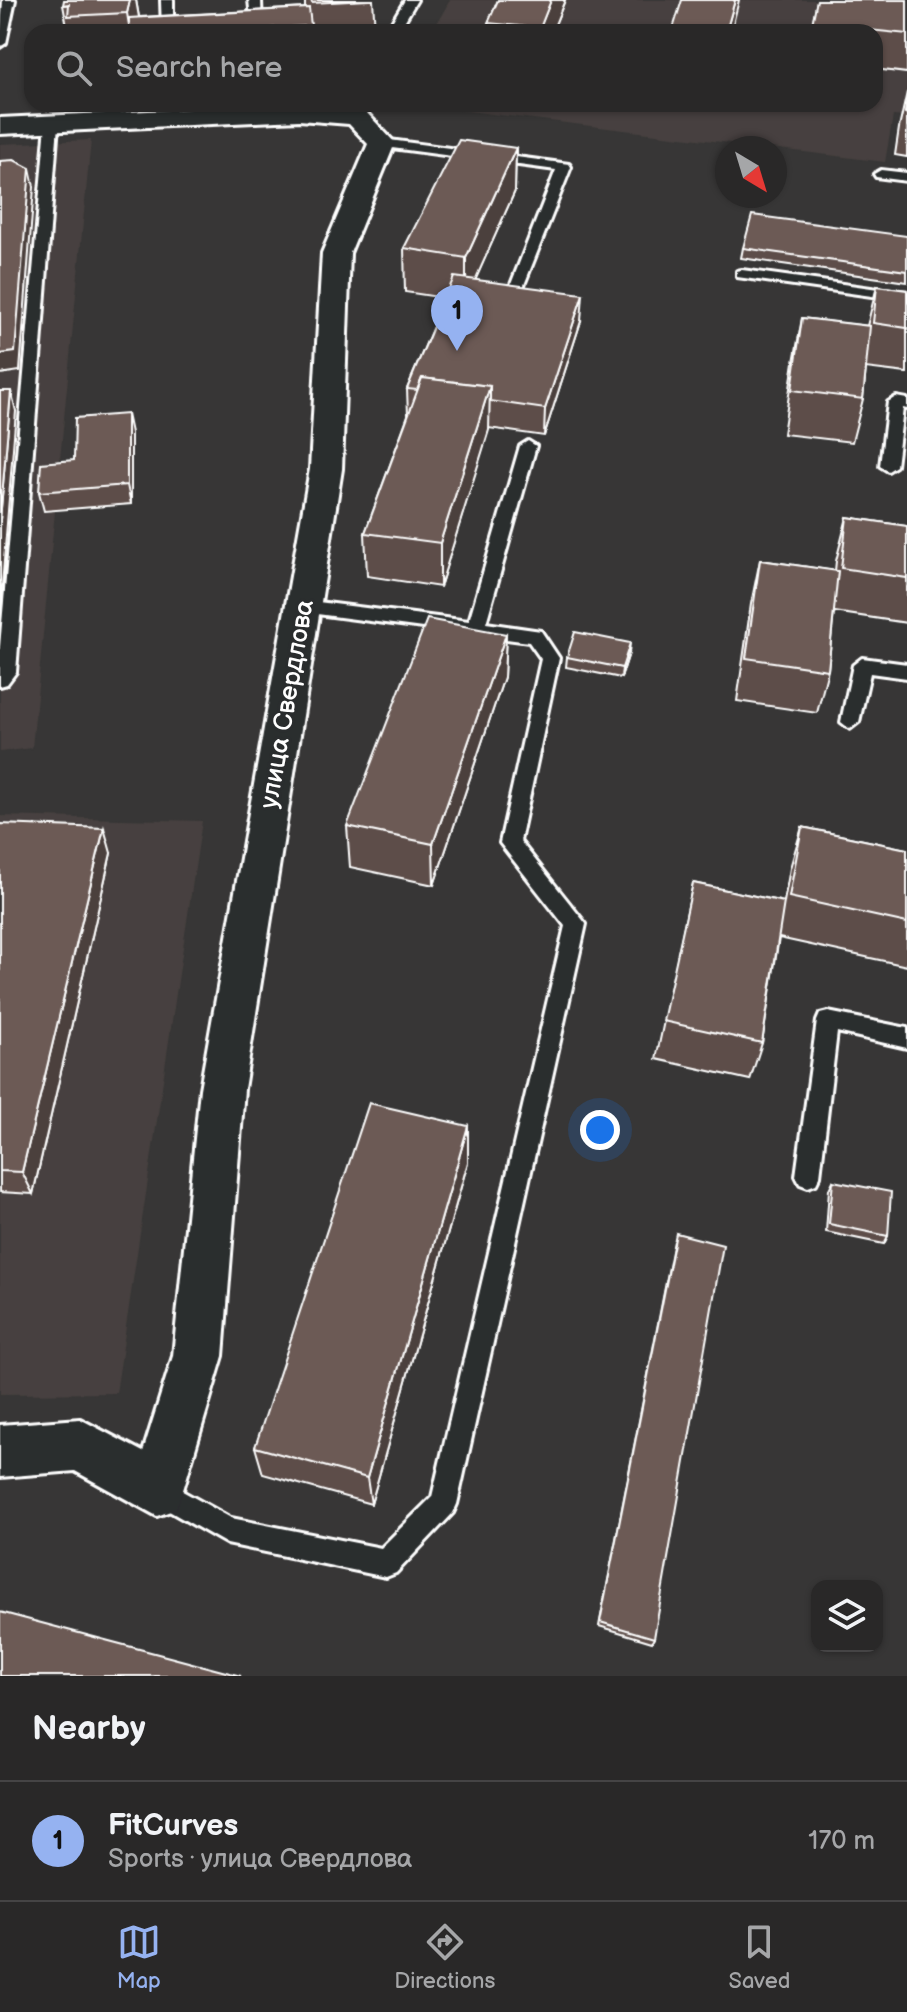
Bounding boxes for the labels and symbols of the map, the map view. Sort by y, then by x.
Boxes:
north arrow [715,136,787,208]
pin: 1 [431,285,483,351]
street label: улица Свердлова [254,597,321,811]
your location [580,1110,620,1150]

